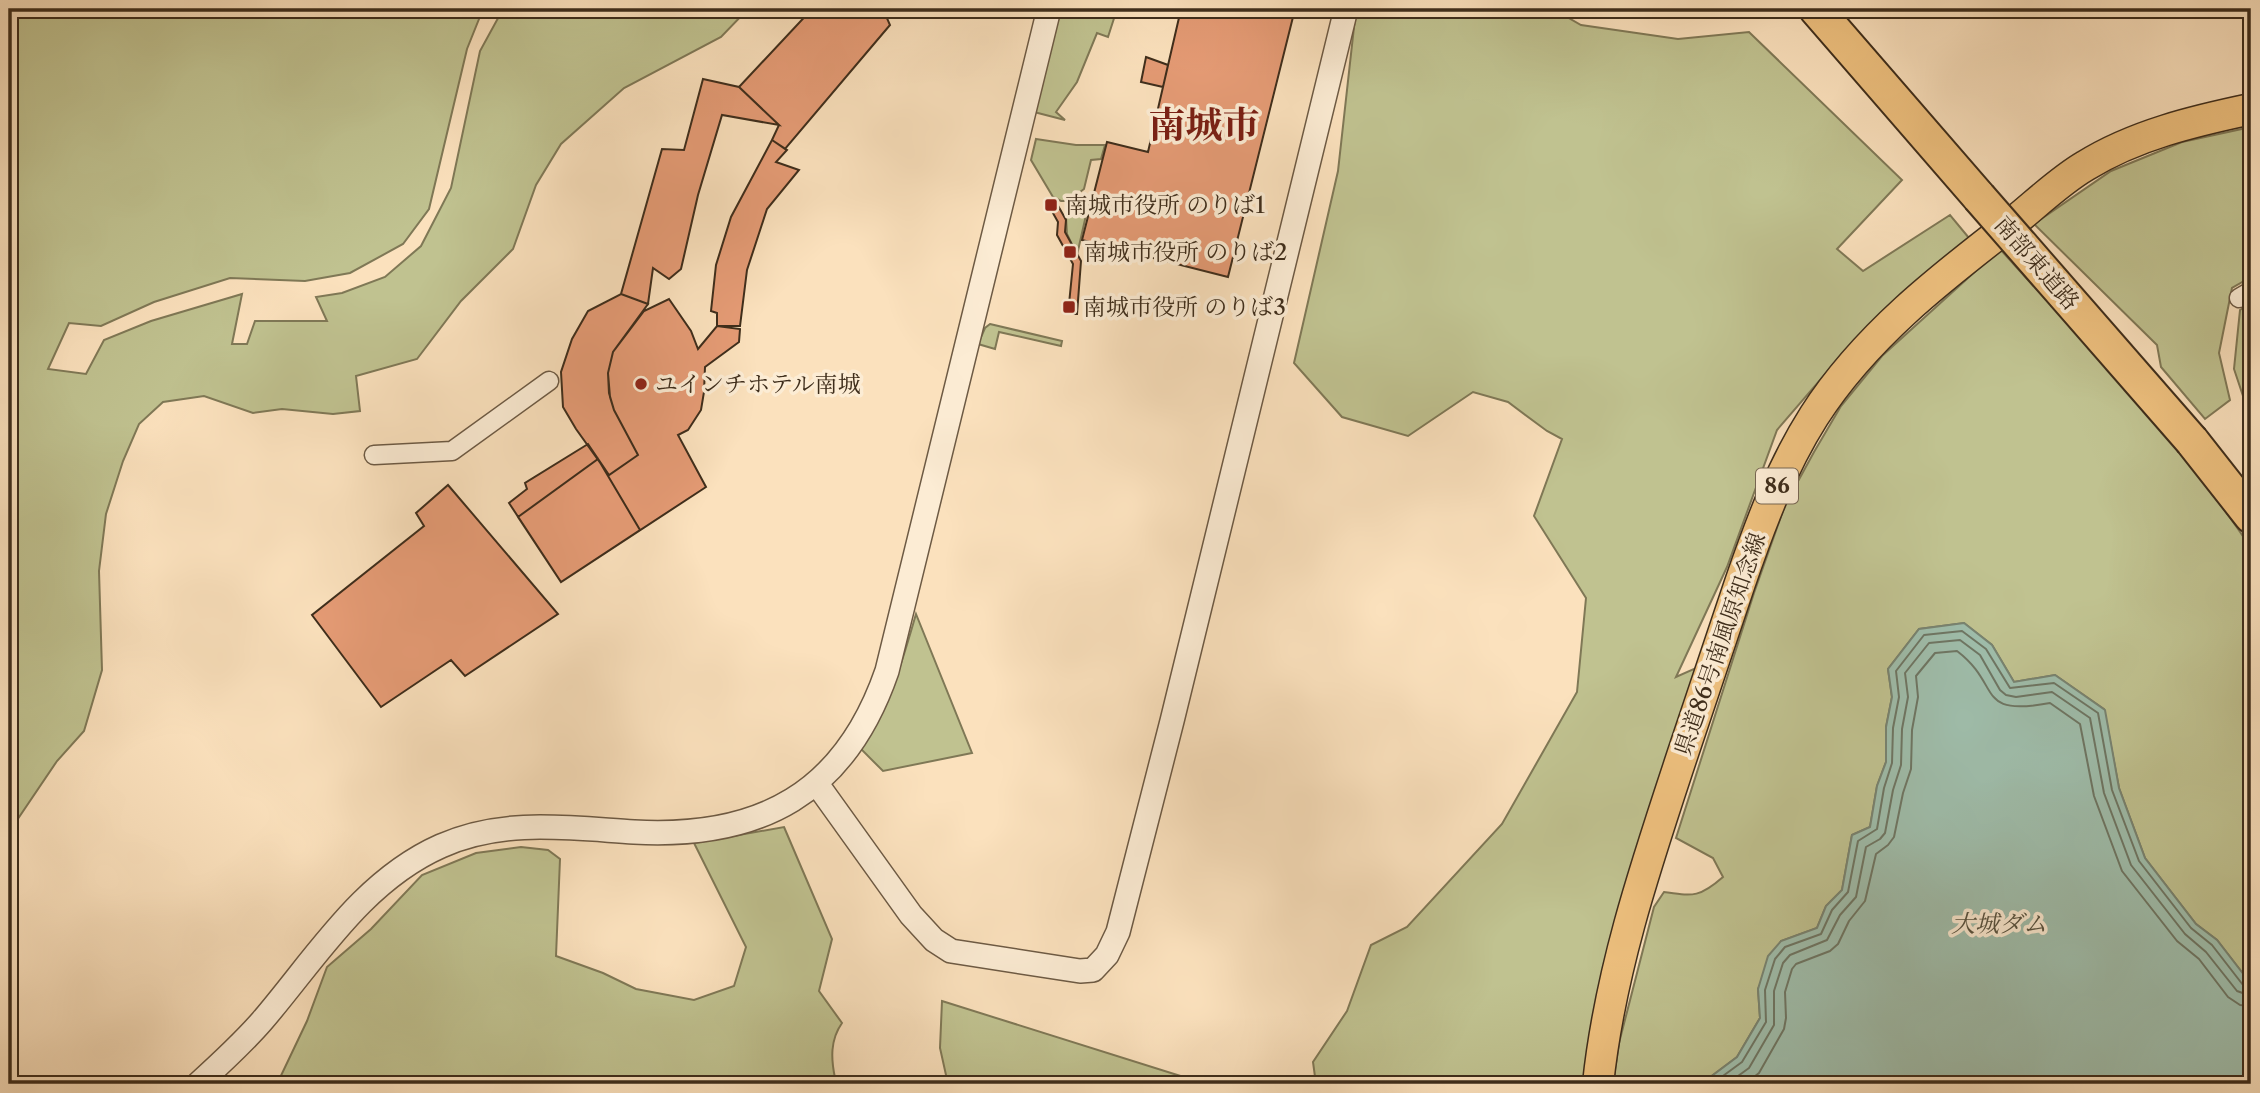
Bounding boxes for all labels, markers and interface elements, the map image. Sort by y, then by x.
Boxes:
district label: 南城市 [1149,102,1260,148]
place label: 南城市役所 のりば1 [1065,191,1265,219]
marker: 南城市役所 のりば1 [1043,197,1059,213]
street label: 南部東道路 [1989,210,2085,316]
place label: 南城市役所 のりば2 [1084,238,1287,266]
marker: 南城市役所 のりば2 [1062,244,1078,260]
place label: 南城市役所 のりば3 [1083,293,1286,321]
marker: 南城市役所 のりば3 [1061,299,1077,315]
place label: ユインチホテル南城 [655,370,861,398]
marker: ユインチホテル南城 [633,376,649,392]
road number: 86 [1756,468,1798,504]
street label: 県道86号南風原知念線 [1669,529,1771,759]
water label: 大城ダム [1951,909,2047,938]

